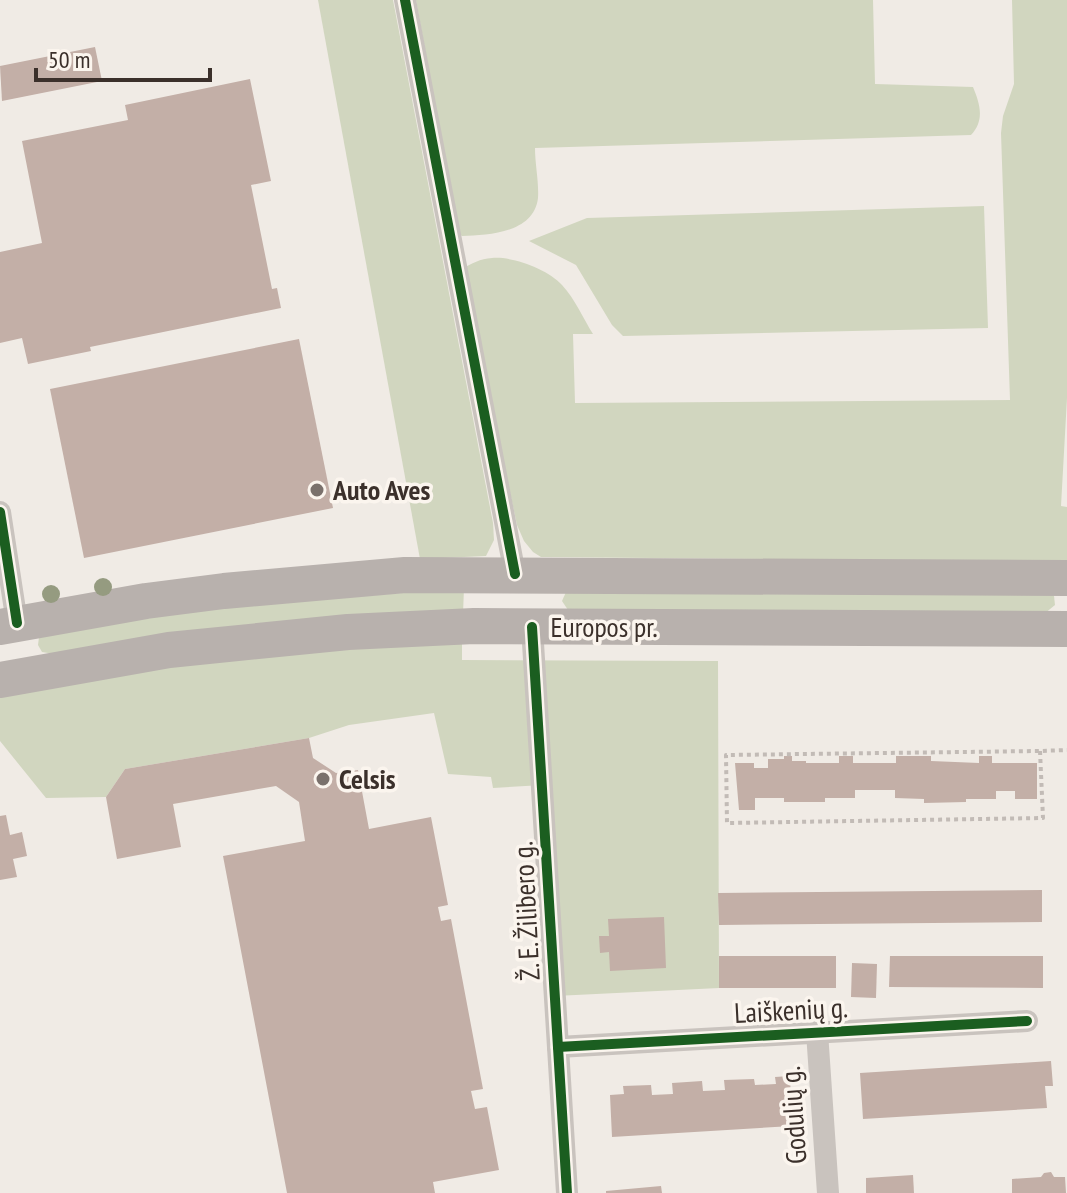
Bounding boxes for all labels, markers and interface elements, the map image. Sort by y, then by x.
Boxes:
scale bar [36,32,210,82]
text: 50 m [48,44,90,75]
place label: Auto Aves [332,471,431,508]
marker: Auto Aves [308,481,326,499]
street label: Europos pr. [551,608,658,645]
place label: Celsis [339,760,396,797]
marker: Celsis [314,770,332,788]
street label: Ž. E. Žilibero g. [503,840,548,982]
street label: Laiškenių g. [733,988,849,1031]
street label: Godulių g. [771,1065,814,1165]

